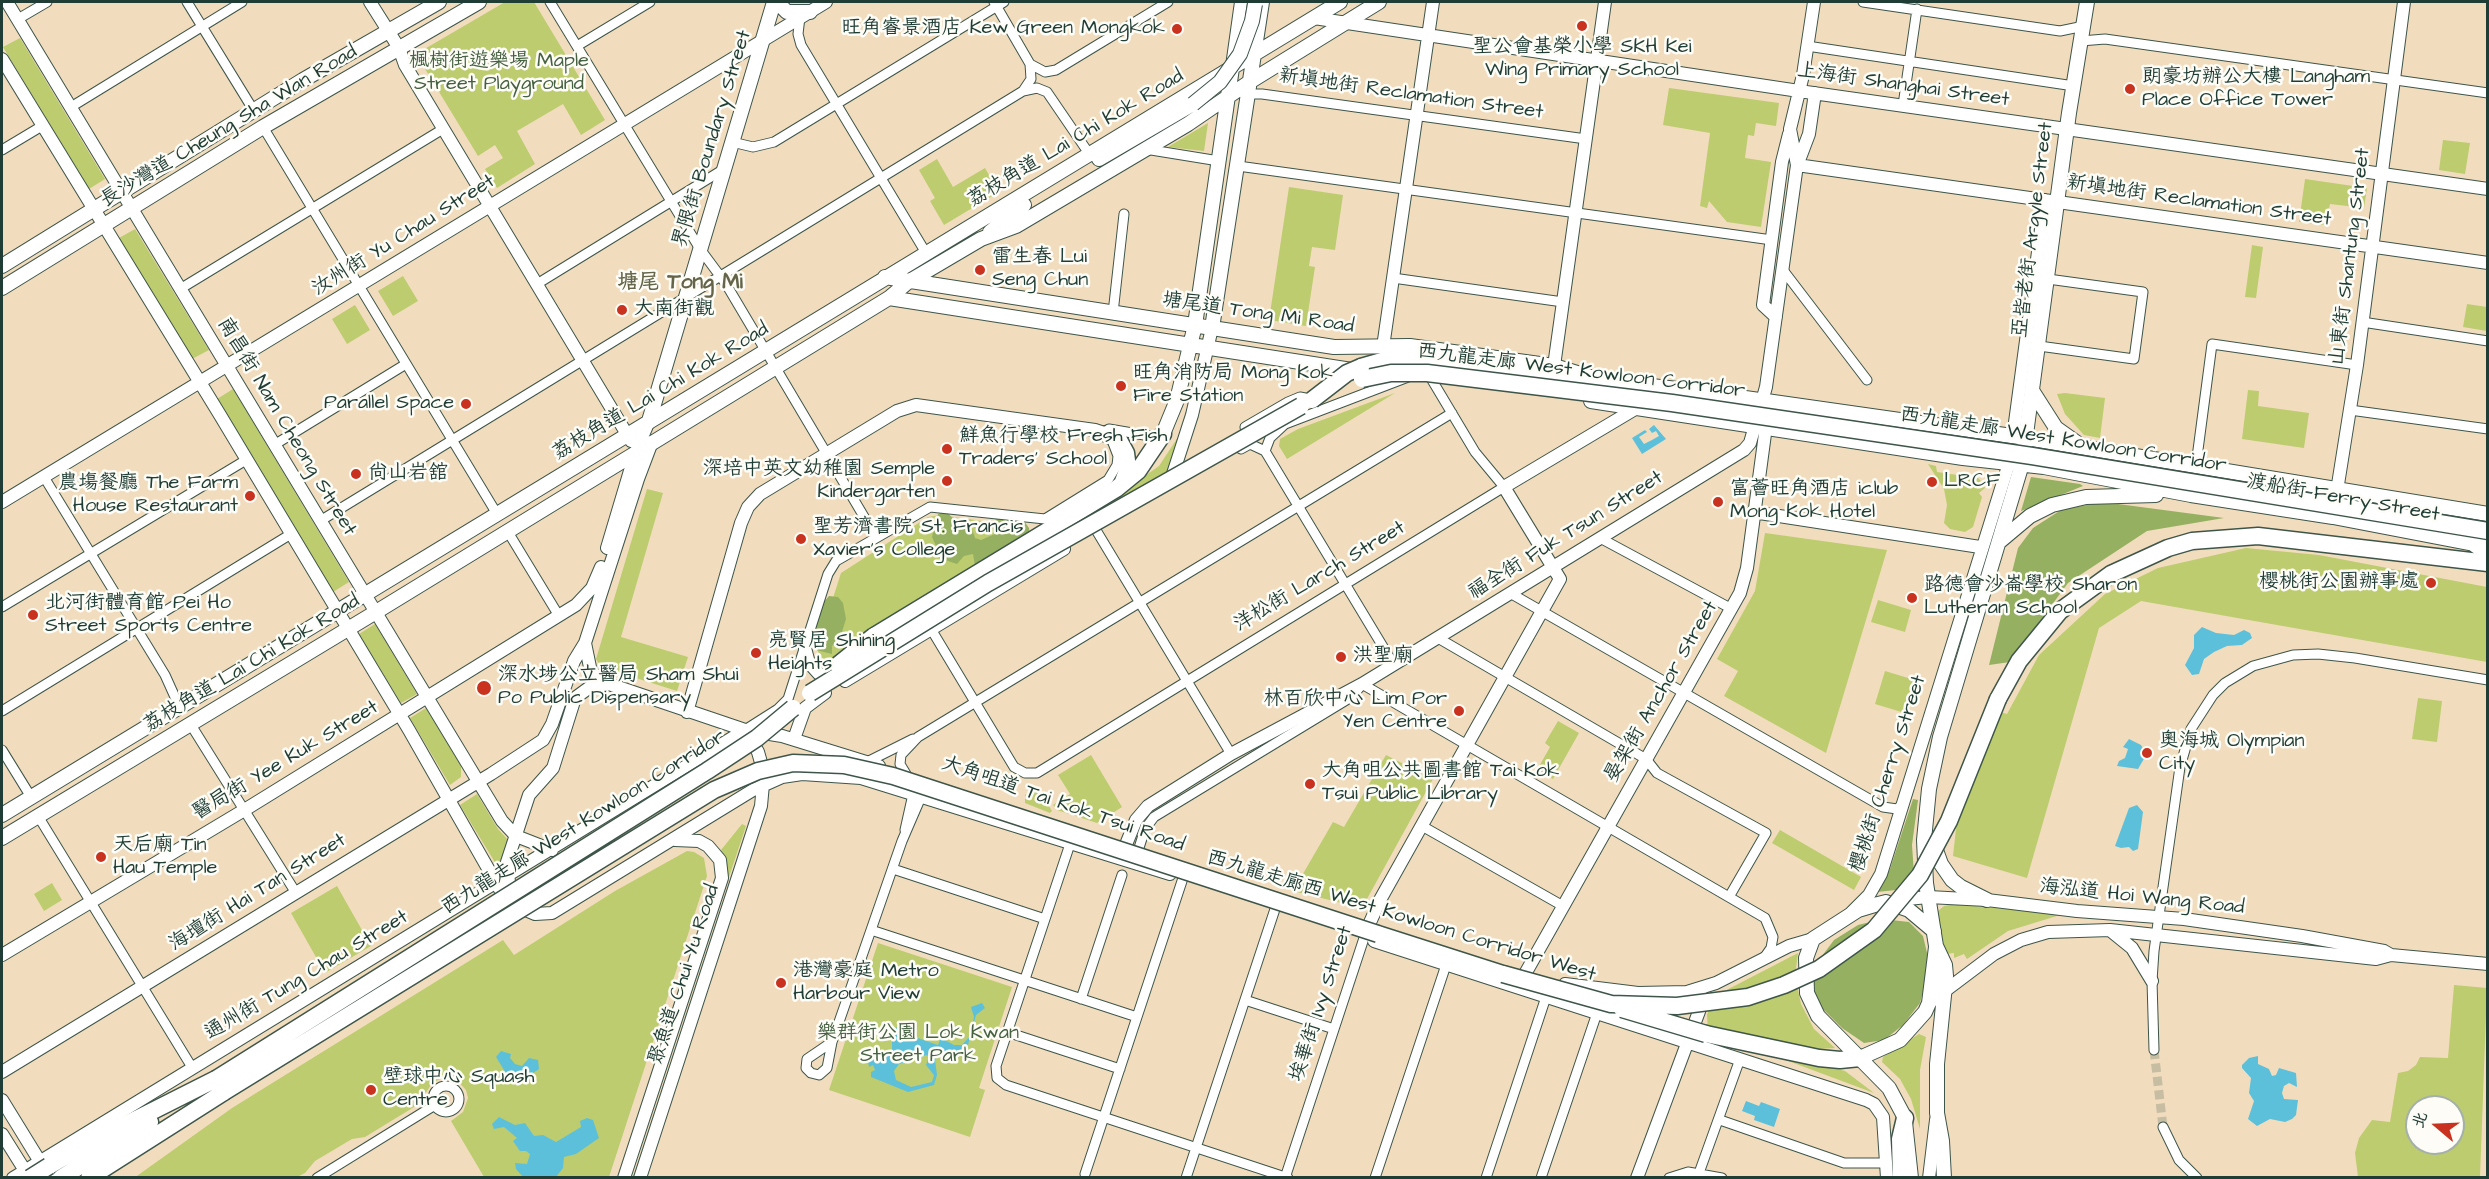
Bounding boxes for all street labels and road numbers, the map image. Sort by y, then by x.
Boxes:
street label: 界限街 Boundary Street [669,28,757,250]
street label: 長沙灣道 Cheung Sha Wan Road [96,41,362,213]
street label: 上海街 Shanghai Street [1795,59,2011,113]
street label: 荔枝角道 Lai Chi Kok Road [964,65,1188,213]
street label: 新填地街 Reclamation Street [1277,65,1545,125]
street label: 亞皆老街 Argyle Street [2009,121,2059,339]
street label: 山東街 Shantung Street [2326,147,2376,367]
street label: 汝州街 Yu Chau Street [308,170,500,302]
street label: 新填地街 Reclamation Street [2065,172,2333,232]
street label: 塘尾道 Tong Mi Road [1160,289,1356,339]
street label: 南昌街 Nam Cheong Street [211,313,361,541]
street label: 荔枝角道 Lai Chi Kok Road [549,318,773,466]
street label: 西九龍走廊 West Kowloon Corridor [1416,340,1746,404]
street label: 西九龍走廊 West Kowloon Corridor [1898,403,2228,479]
street label: 福全街 Fuk Tsun Street [1464,466,1668,606]
street label: 渡船街 Ferry Street [2245,470,2441,528]
street label: 洋松街 Larch Street [1230,516,1410,638]
street label: 荔枝角道 Lai Chi Kok Road [140,590,364,738]
street label: 晏架街 Anchor Street [1600,597,1724,787]
street label: 櫻桃街 Cherry Street [1846,673,1932,875]
street label: 醫局街 Yee Kuk Street [189,696,383,826]
street label: 西九龍走廊 West Kowloon Corridor [438,725,730,921]
street label: 大角咀道 Tai Kok Tsui Road [939,752,1187,858]
street label: 海壇街 Hai Tan Street [165,829,351,957]
street label: 西九龍走廊西 West Kowloon Corridor West [1203,846,1599,988]
street label: 海泓道 Hoi Wang Road [2038,875,2246,921]
street label: 聚魚道 Chui Yu Road [645,882,725,1068]
street label: 通州街 Tung Chau Street [201,906,413,1046]
street label: 埃華街 Ivy Street [1286,923,1358,1085]

